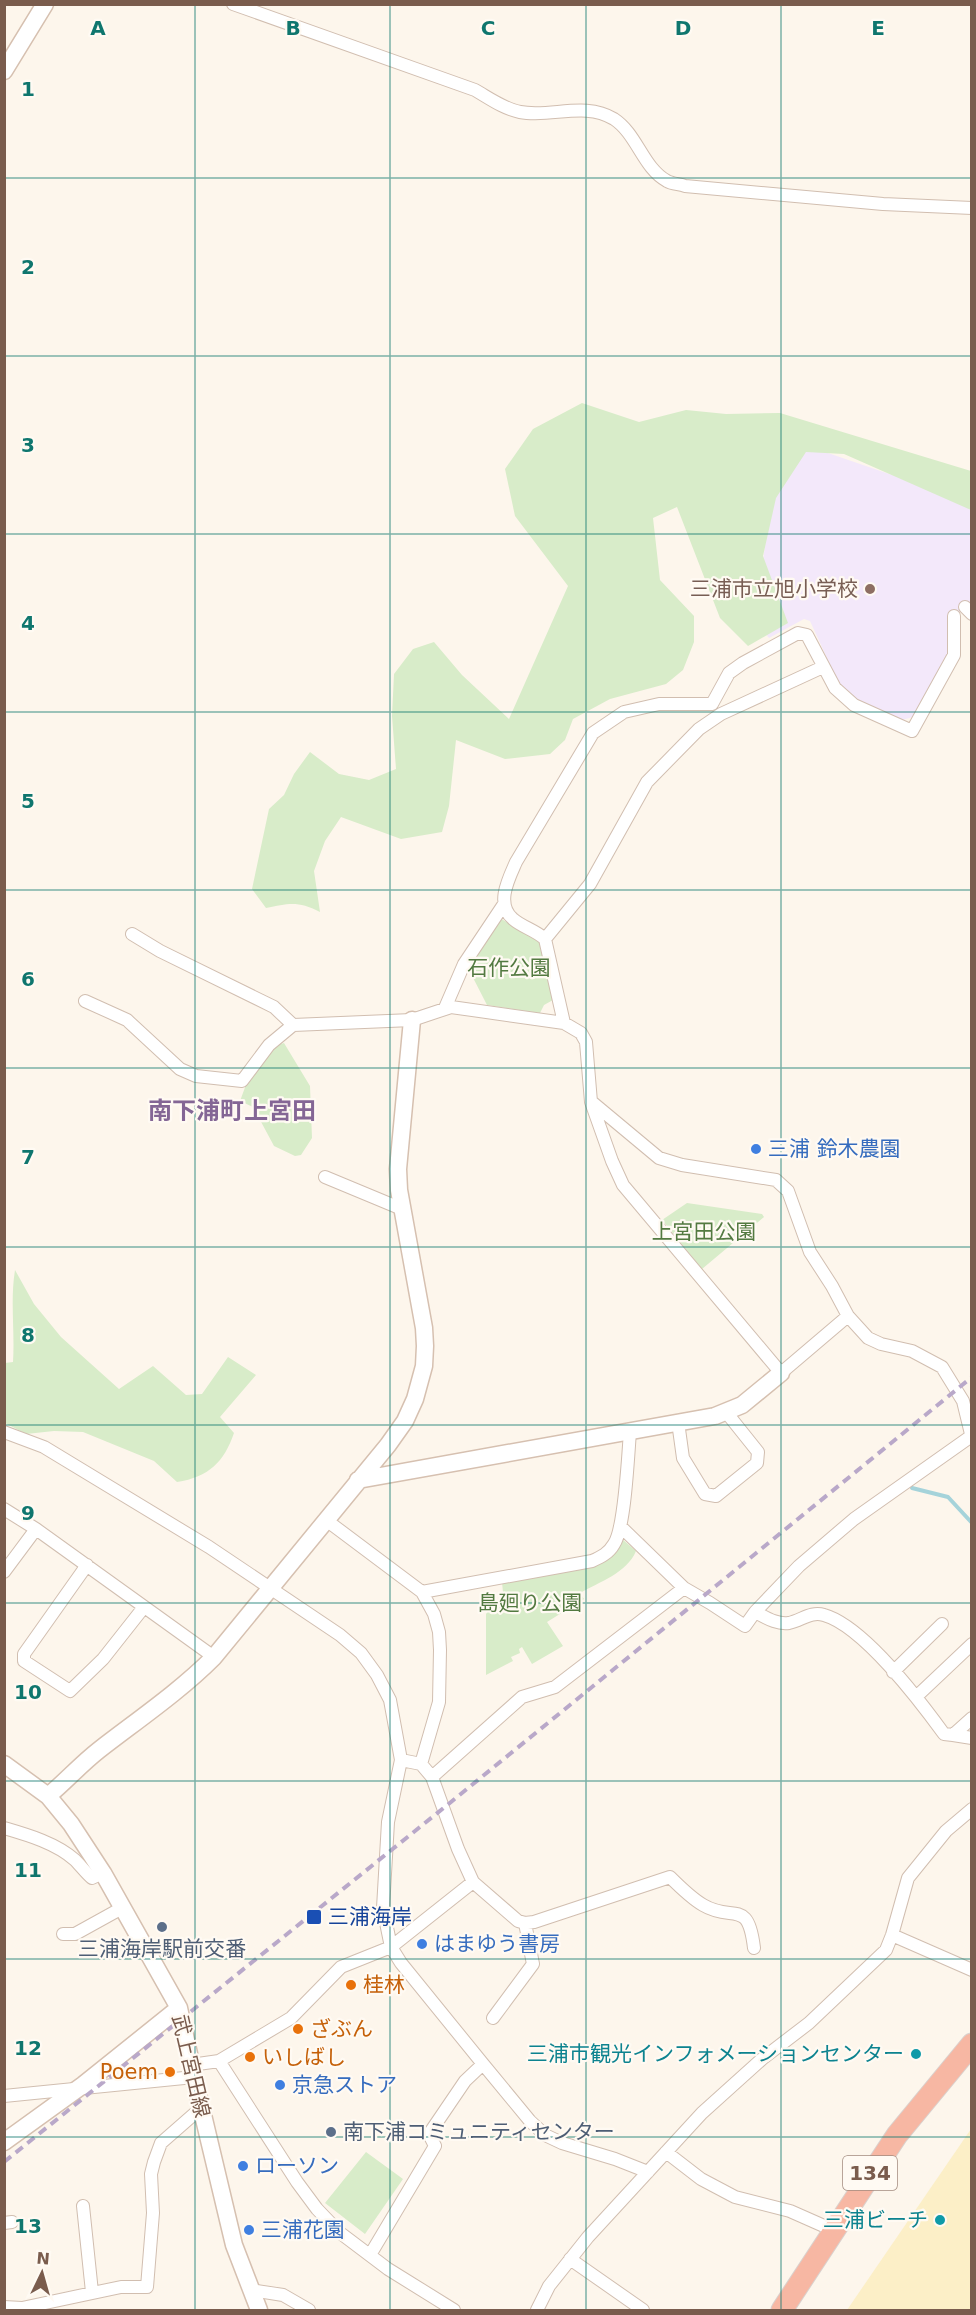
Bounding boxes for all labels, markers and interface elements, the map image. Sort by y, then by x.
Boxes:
text: A [90,16,106,40]
text: B [285,16,301,40]
text: C [481,16,495,40]
text: D [675,16,691,40]
text: E [871,16,885,40]
text: 1 [21,77,35,101]
text: 2 [21,255,35,279]
text: 3 [21,433,35,457]
place label: 三浦市立旭小学校 [690,577,858,601]
marker: 三浦市立旭小学校 [863,582,877,596]
text: 4 [21,611,35,635]
text: 5 [21,789,35,813]
park label: 石作公園 [467,956,551,980]
text: 6 [21,967,35,991]
district label: 南下浦町上宮田 [148,1097,316,1125]
place label: 三浦 鈴木農園 [768,1137,901,1161]
marker: 三浦 鈴木農園 [749,1142,763,1156]
text: 7 [21,1145,35,1169]
park label: 上宮田公園 [652,1220,757,1244]
text: 8 [21,1323,35,1347]
text: 9 [21,1501,35,1525]
park label: 島廻り公園 [478,1591,583,1615]
text: 10 [14,1680,42,1704]
text: 11 [14,1858,42,1882]
place label: 三浦海岸 [328,1905,412,1929]
marker: 三浦海岸 [305,1908,323,1926]
marker: 三浦海岸駅前交番 [155,1920,169,1934]
place label: はまゆう書房 [434,1932,560,1956]
place label: 三浦海岸駅前交番 [78,1937,246,1961]
marker: はまゆう書房 [415,1937,429,1951]
place label: 桂林 [363,1973,405,1997]
marker: 桂林 [344,1978,358,1992]
street label: 武上宮田線 [167,2012,215,2120]
place label: ざぶん [310,2017,373,2041]
marker: ざぶん [291,2022,305,2036]
text: 12 [14,2036,42,2060]
place label: 三浦市観光インフォメーションセンター [527,2042,904,2066]
place label: いしばし [262,2045,346,2069]
marker: 三浦市観光インフォメーションセンター [909,2047,923,2061]
marker: いしばし [243,2050,257,2064]
place label: Poem [100,2060,158,2084]
marker: Poem [163,2065,177,2079]
place label: 京急ストア [292,2073,397,2097]
marker: 京急ストア [273,2078,287,2092]
place label: 南下浦コミュニティセンター [343,2120,615,2144]
marker: 南下浦コミュニティセンター [324,2125,338,2139]
place label: ローソン [255,2154,339,2178]
road number: 134 [843,2156,897,2190]
marker: ローソン [236,2159,250,2173]
place label: 三浦ビーチ [823,2208,928,2232]
marker: 三浦ビーチ [933,2213,947,2227]
text: 13 [14,2214,42,2238]
place label: 三浦花園 [261,2218,345,2242]
marker: 三浦花園 [242,2223,256,2237]
north arrow [12,2243,72,2303]
text: N [36,2249,51,2269]

